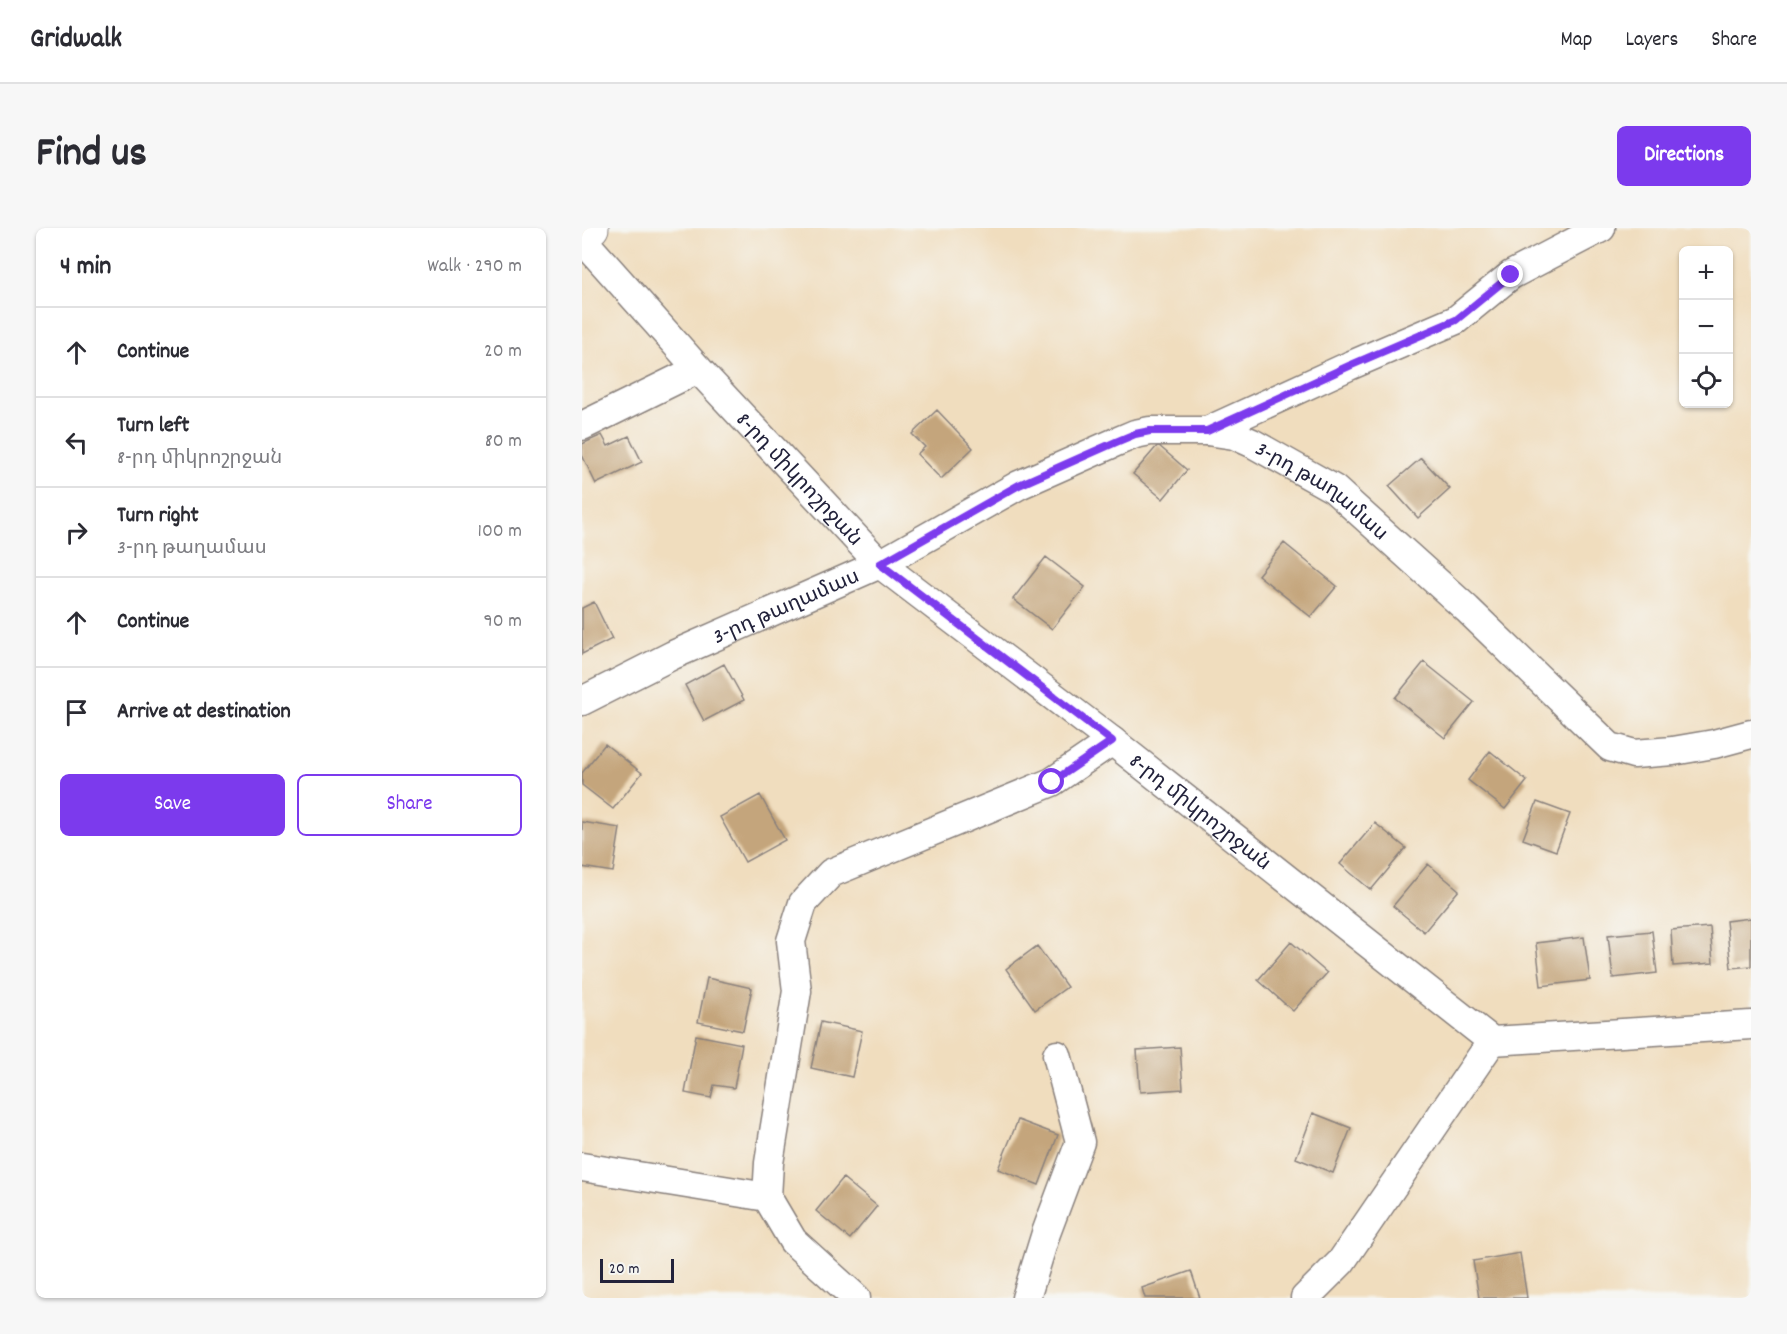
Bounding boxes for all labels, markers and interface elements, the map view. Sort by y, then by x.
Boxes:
text: Gridwalk [30,21,122,61]
text: Map [1561,26,1592,56]
text: Layers [1625,26,1678,56]
text: Share [1711,26,1757,56]
text: Find us [36,126,147,186]
button: Directions [1617,126,1751,186]
map controls [1679,246,1733,408]
button: + [1679,246,1733,300]
text: 4 min [60,249,111,286]
text: Walk · 290 m [427,253,522,281]
route end [1497,261,1523,287]
button: − [1679,300,1733,354]
icon: ahead [60,336,93,369]
text: Continue [117,337,189,368]
text: 20 m [484,338,522,366]
button: locate [1679,354,1733,408]
street label: 8-րդ միկրոշրջան [728,407,868,554]
text: Turn left [117,411,189,442]
icon: left [60,426,93,459]
text: 80 m [485,428,522,456]
street label: 3-րդ թաղամաս [1249,436,1394,549]
text: 8-րդ միկրոշրջան [117,445,282,473]
text: Turn right [117,501,199,532]
icon: right [60,516,93,549]
text: 100 m [478,518,522,546]
text: 3-րդ թաղամաս [117,535,267,563]
street label: 3-րդ թաղամաս [709,563,865,654]
icon: ahead [60,606,93,639]
text: Continue [117,607,189,638]
text: 90 m [484,608,522,636]
icon: arrive [60,696,93,729]
text: Arrive at destination [117,697,291,728]
street label: 8-րդ միկրոշրջան [1122,748,1276,879]
route start [1038,768,1064,794]
button: Save [60,774,285,836]
button: Share [297,774,522,836]
scale bar [600,1256,674,1284]
text: 20 m [609,1258,639,1281]

